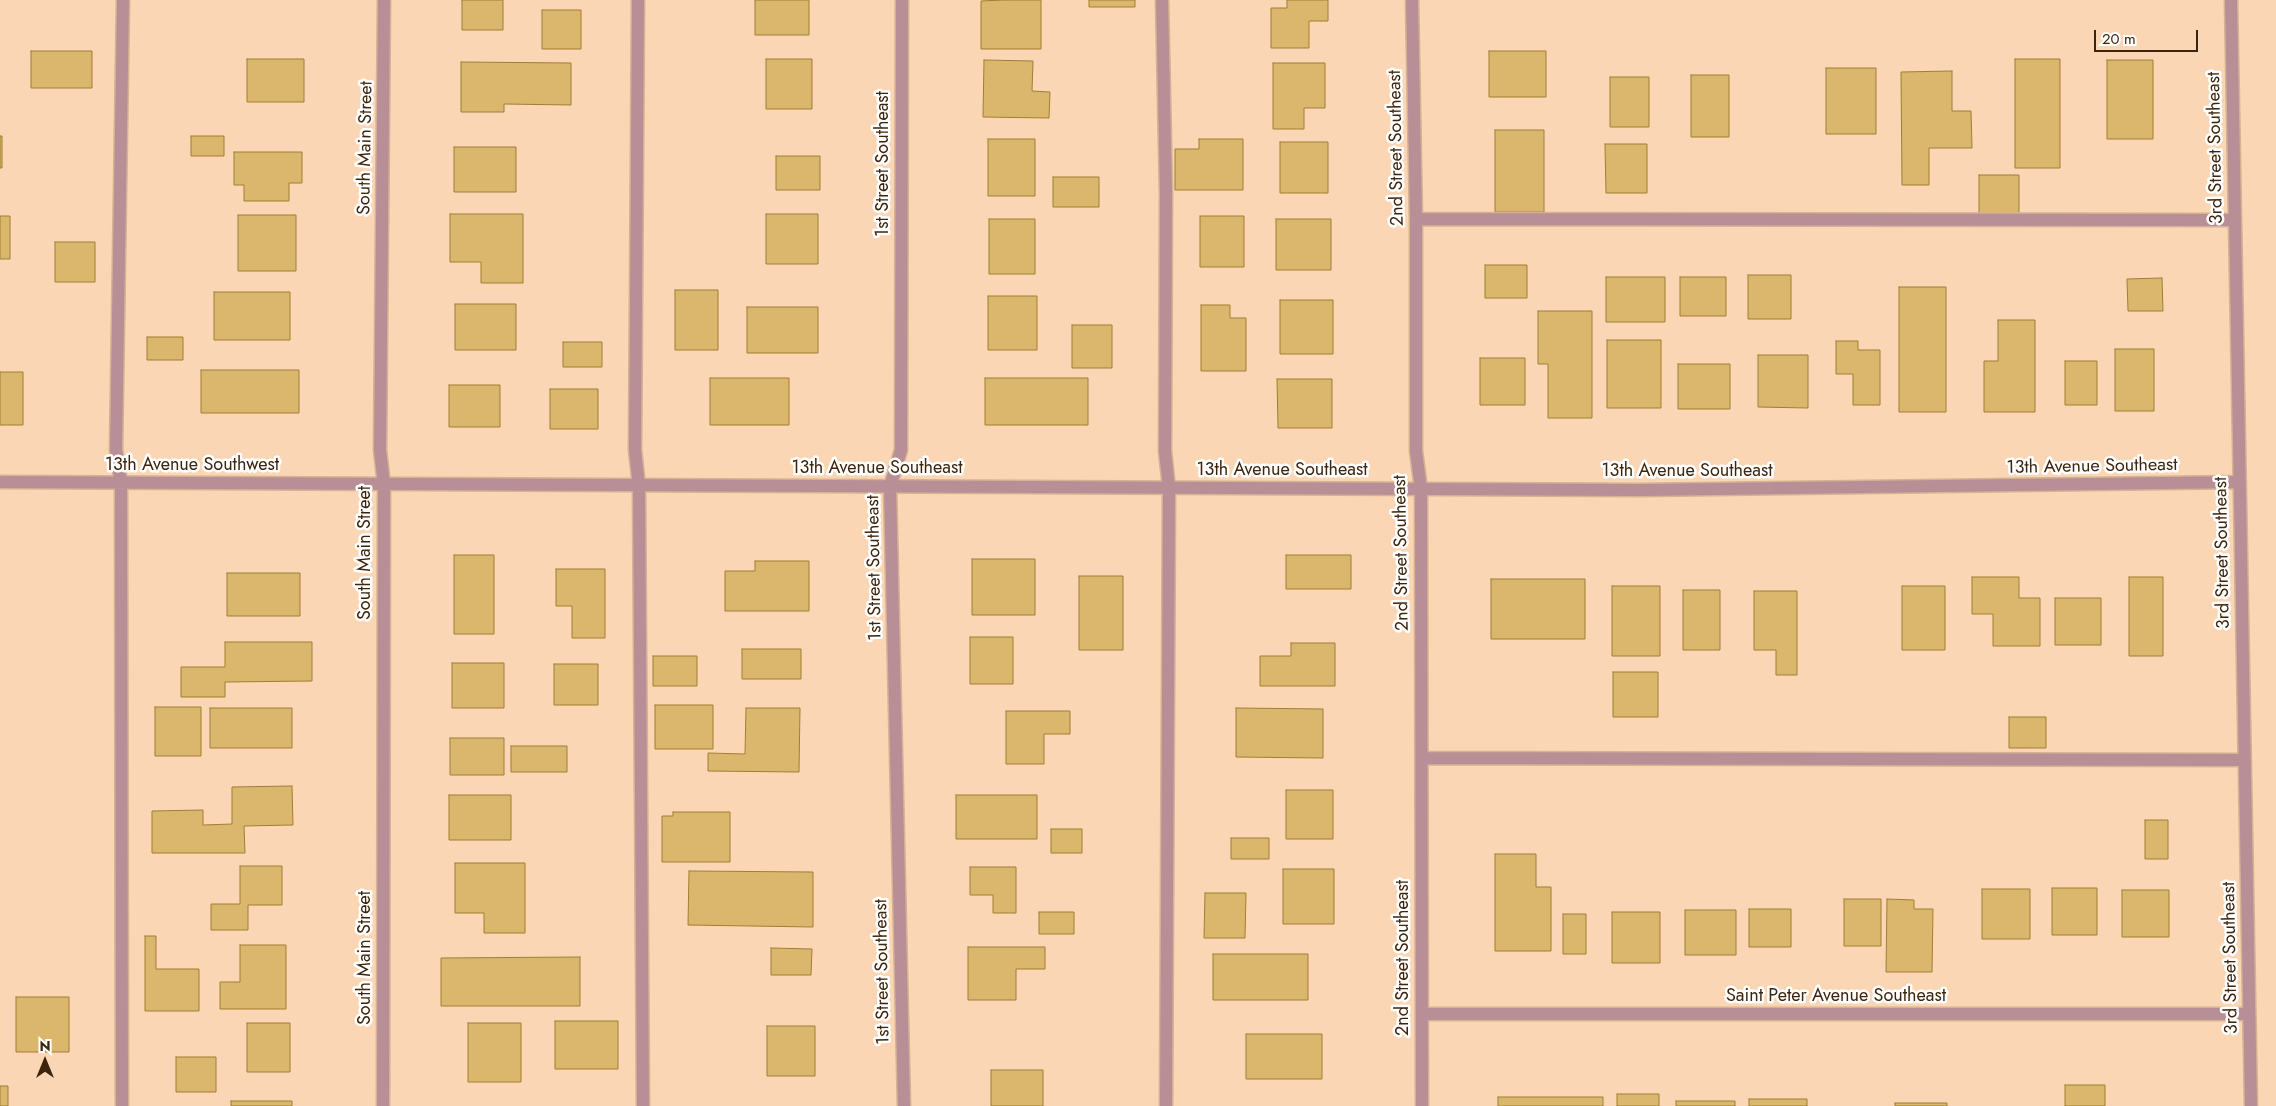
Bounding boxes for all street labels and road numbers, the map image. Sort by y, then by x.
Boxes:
street label: 2nd Street Southeast [1385,70,1409,226]
street label: 3rd Street Southeast [2204,72,2228,224]
street label: South Main Street [354,81,378,215]
street label: 1st Street Southeast [873,91,895,237]
street label: 13th Avenue Southwest [105,455,279,477]
street label: 13th Avenue Southeast [2006,455,2178,479]
street label: 13th Avenue Southeast [792,458,962,480]
street label: 13th Avenue Southeast [1197,460,1367,482]
street label: 13th Avenue Southeast [1602,461,1772,483]
street label: 2nd Street Southeast [1390,475,1414,631]
street label: 3rd Street Southeast [2211,477,2235,629]
street label: South Main Street [355,486,377,620]
street label: 1st Street Southeast [863,495,887,641]
street label: 2nd Street Southeast [1393,880,1415,1036]
street label: 3rd Street Southeast [2219,882,2243,1034]
street label: South Main Street [355,891,377,1025]
street label: 1st Street Southeast [871,899,895,1045]
street label: Saint Peter Avenue Southeast [1726,986,1946,1008]

